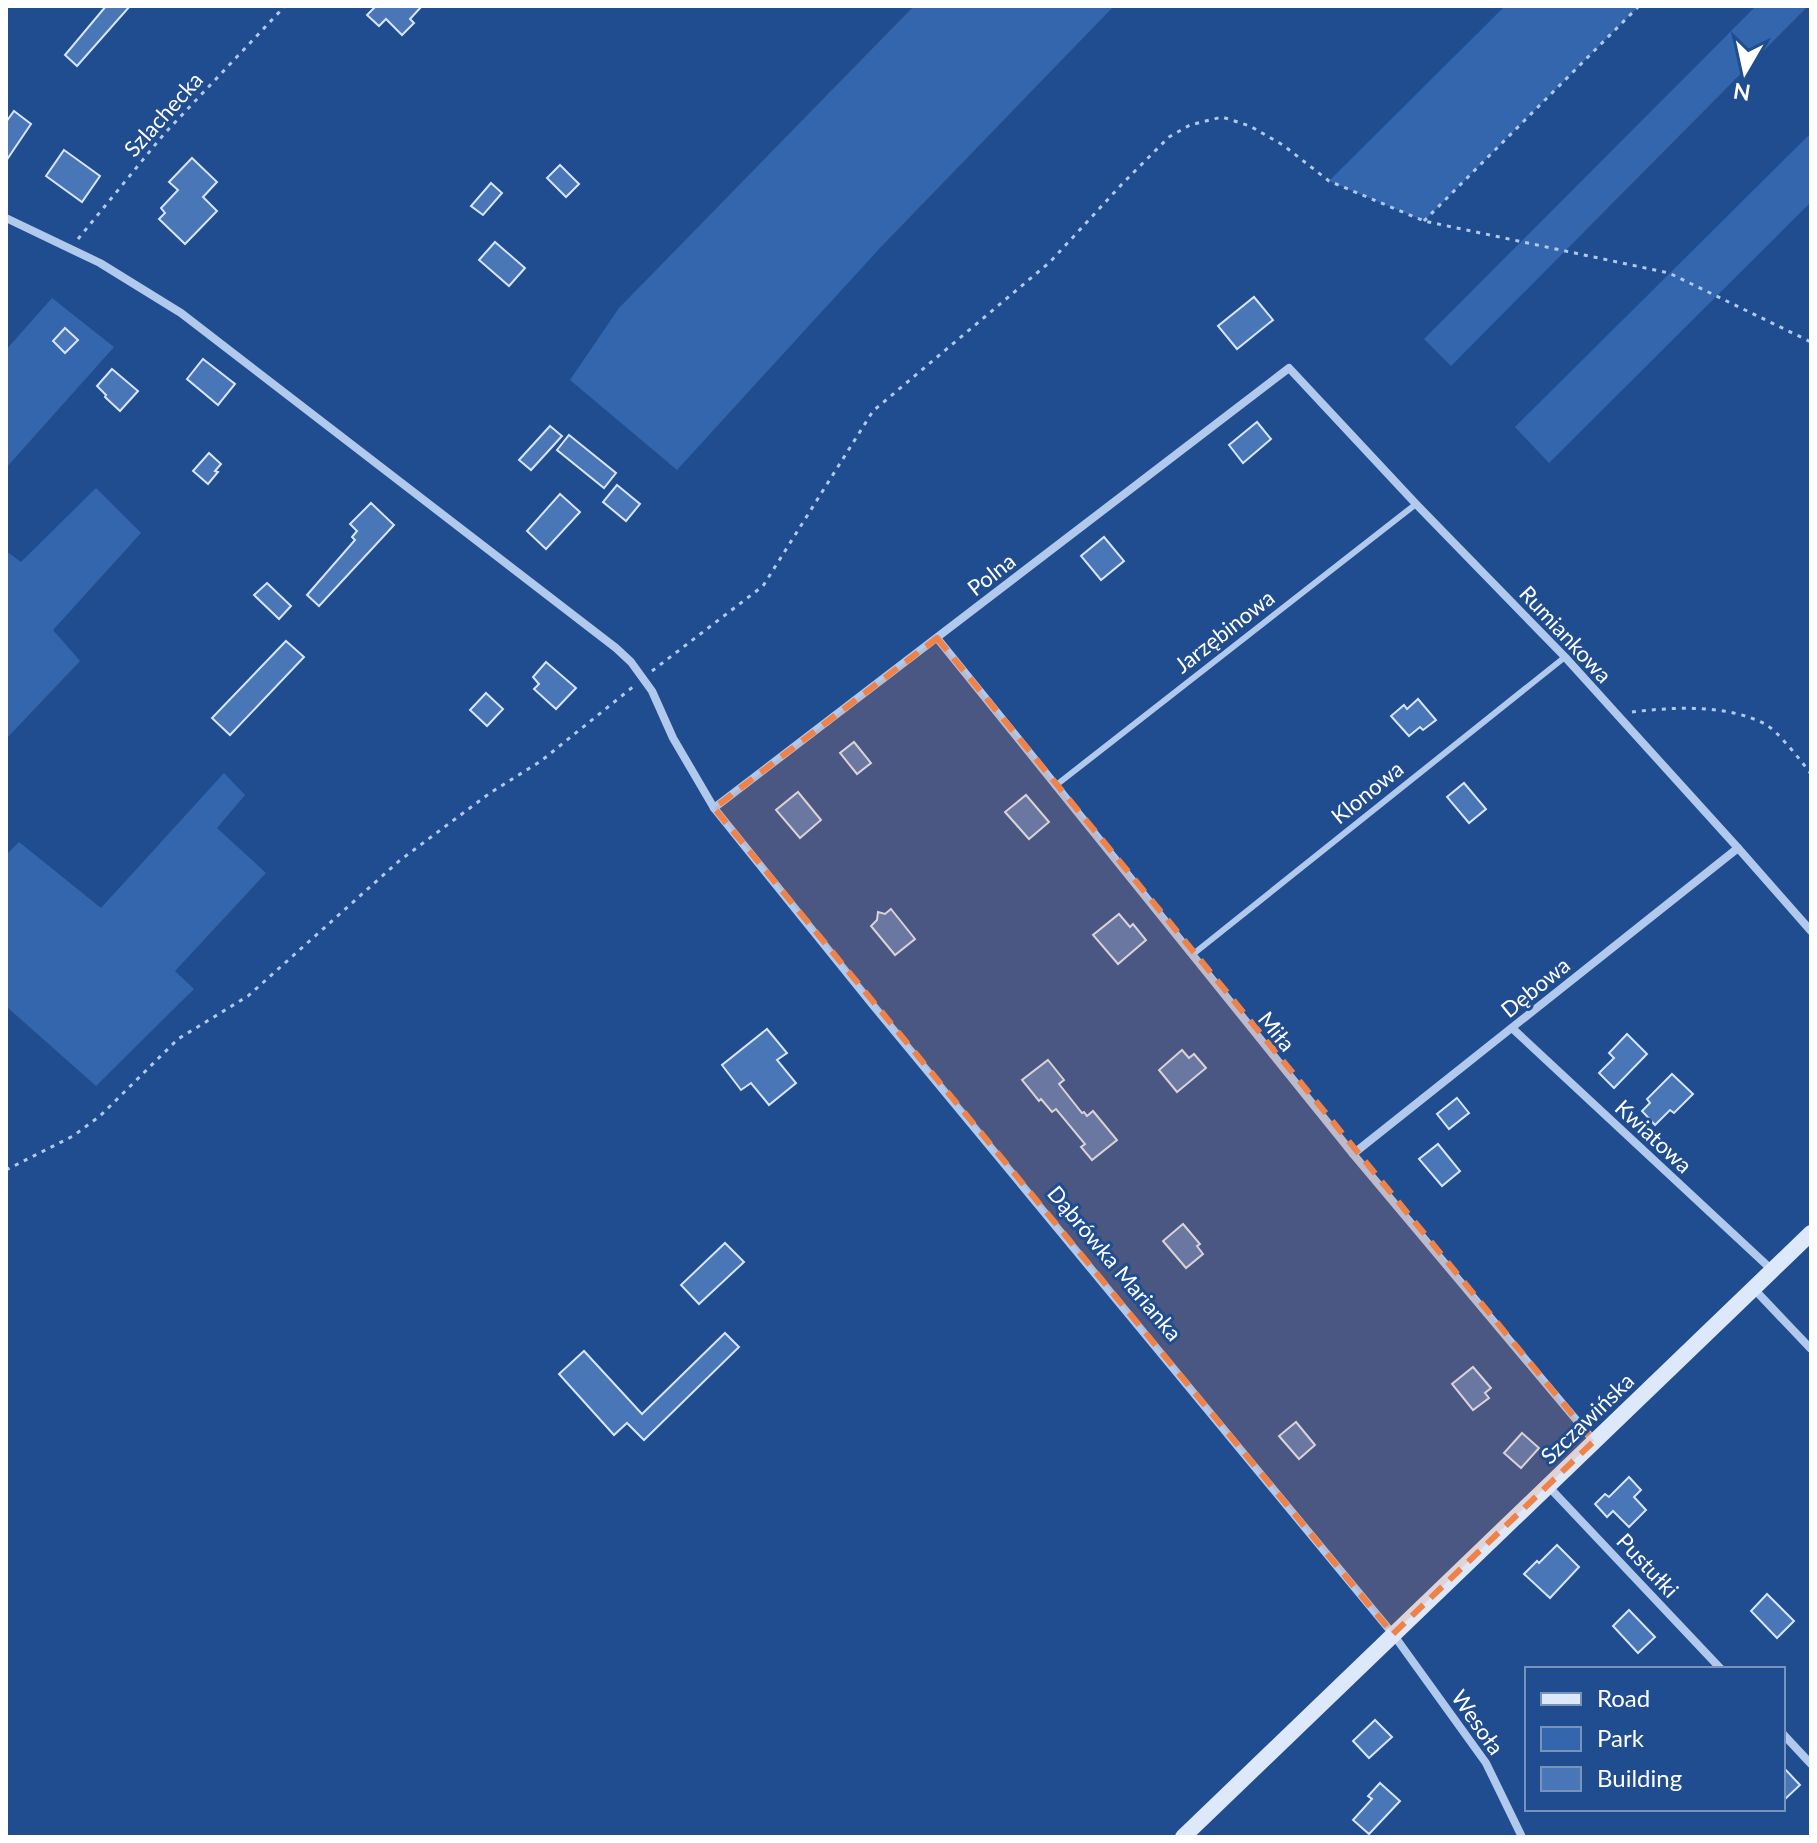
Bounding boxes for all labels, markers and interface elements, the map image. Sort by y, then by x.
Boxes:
north arrow [1705,32,1785,112]
street label: Szlachecka [118,66,208,162]
text: N [1731,78,1752,107]
street label: Polna [962,547,1020,601]
street label: Rumiankowa [1514,580,1618,688]
street label: Jarzębinowa [1169,584,1279,678]
street label: Klonowa [1326,755,1408,829]
street label: Dębowa [1495,951,1575,1023]
street label: Miła [1253,1006,1301,1056]
street label: Kwiatowa [1610,1094,1698,1178]
street label: Dąbrówka Marianka [1042,1180,1188,1346]
street label: Szczawińska [1535,1367,1639,1469]
street label: Pustułki [1611,1527,1685,1603]
legend [1525,1667,1785,1811]
text: Road [1597,1683,1650,1712]
street label: Wesoła [1446,1684,1510,1760]
text: Park [1597,1723,1645,1752]
text: Building [1597,1763,1682,1792]

